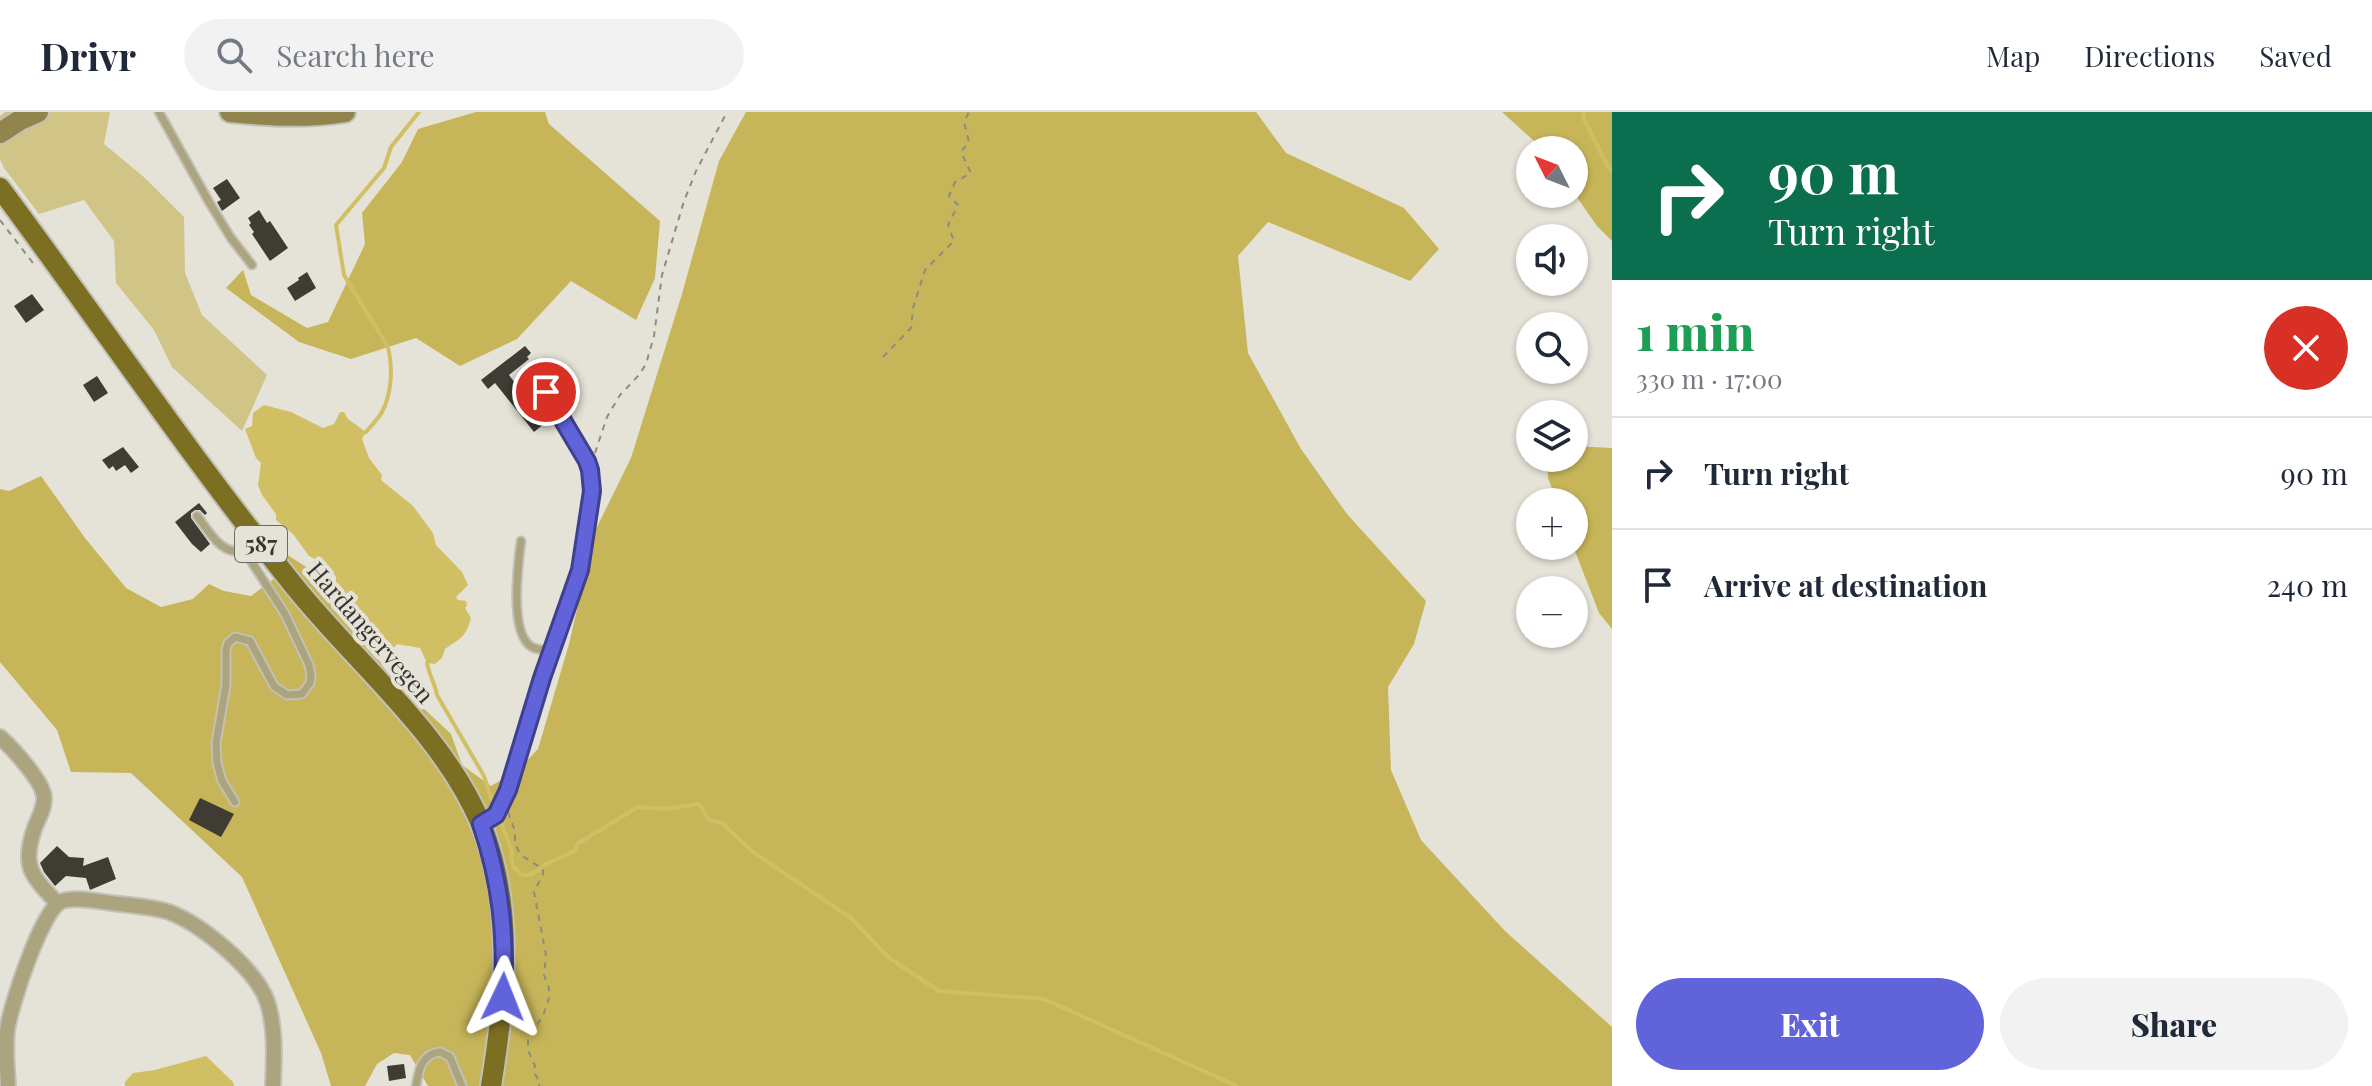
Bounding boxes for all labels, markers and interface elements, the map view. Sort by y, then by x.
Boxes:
search box [184,19,744,91]
text: Drivr [40,30,136,81]
icon: search [212,33,256,77]
text: Search here [276,35,435,75]
text: Map [1986,37,2040,74]
text: Directions [2084,37,2215,74]
text: Saved [2259,37,2332,74]
text: 90 m [1768,134,1899,209]
north arrow [1516,136,1588,208]
map controls [1516,136,1588,648]
icon: right [1636,144,1740,248]
text: Turn right [1768,206,1935,254]
button: sound [1516,224,1588,296]
text: 1 min [1636,299,1754,363]
button: close [2264,306,2348,390]
button: search [1516,312,1588,384]
pin [512,358,580,426]
text: 330 m · 17:00 [1636,361,1783,396]
icon: arrive [524,370,568,414]
button: layers [1516,400,1588,472]
icon: right [1636,451,1680,495]
text: Turn right [1704,453,1849,493]
text: 90 m [2281,453,2348,493]
button: + [1516,488,1588,560]
road number: 587 [235,526,287,562]
street label: Hardangervegen [301,554,442,709]
icon: arrive [1636,563,1680,607]
text: Arrive at destination [1704,565,1987,605]
text: 240 m [2267,565,2348,605]
button: − [1516,576,1588,648]
position arrow [461,955,545,1039]
button: Exit [1636,978,1984,1070]
button: Share [2000,978,2348,1070]

